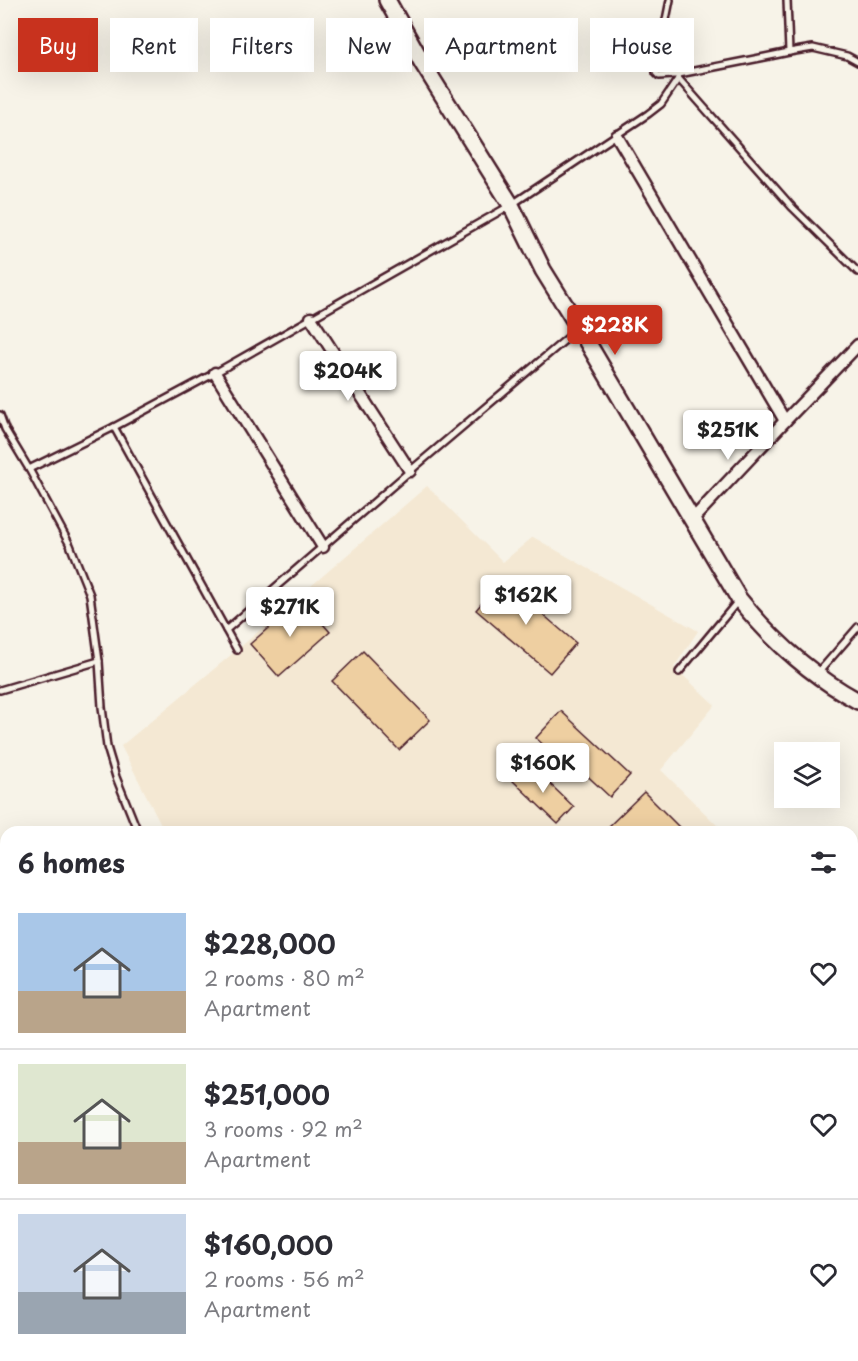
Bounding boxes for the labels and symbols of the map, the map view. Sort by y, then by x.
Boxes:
pin: $228K [573,305,657,356]
pin: $204K [306,351,390,402]
pin: $251K [686,410,770,461]
pin: $162K [484,575,568,626]
pin: $271K [248,587,332,638]
pin: $160K [501,743,585,794]

